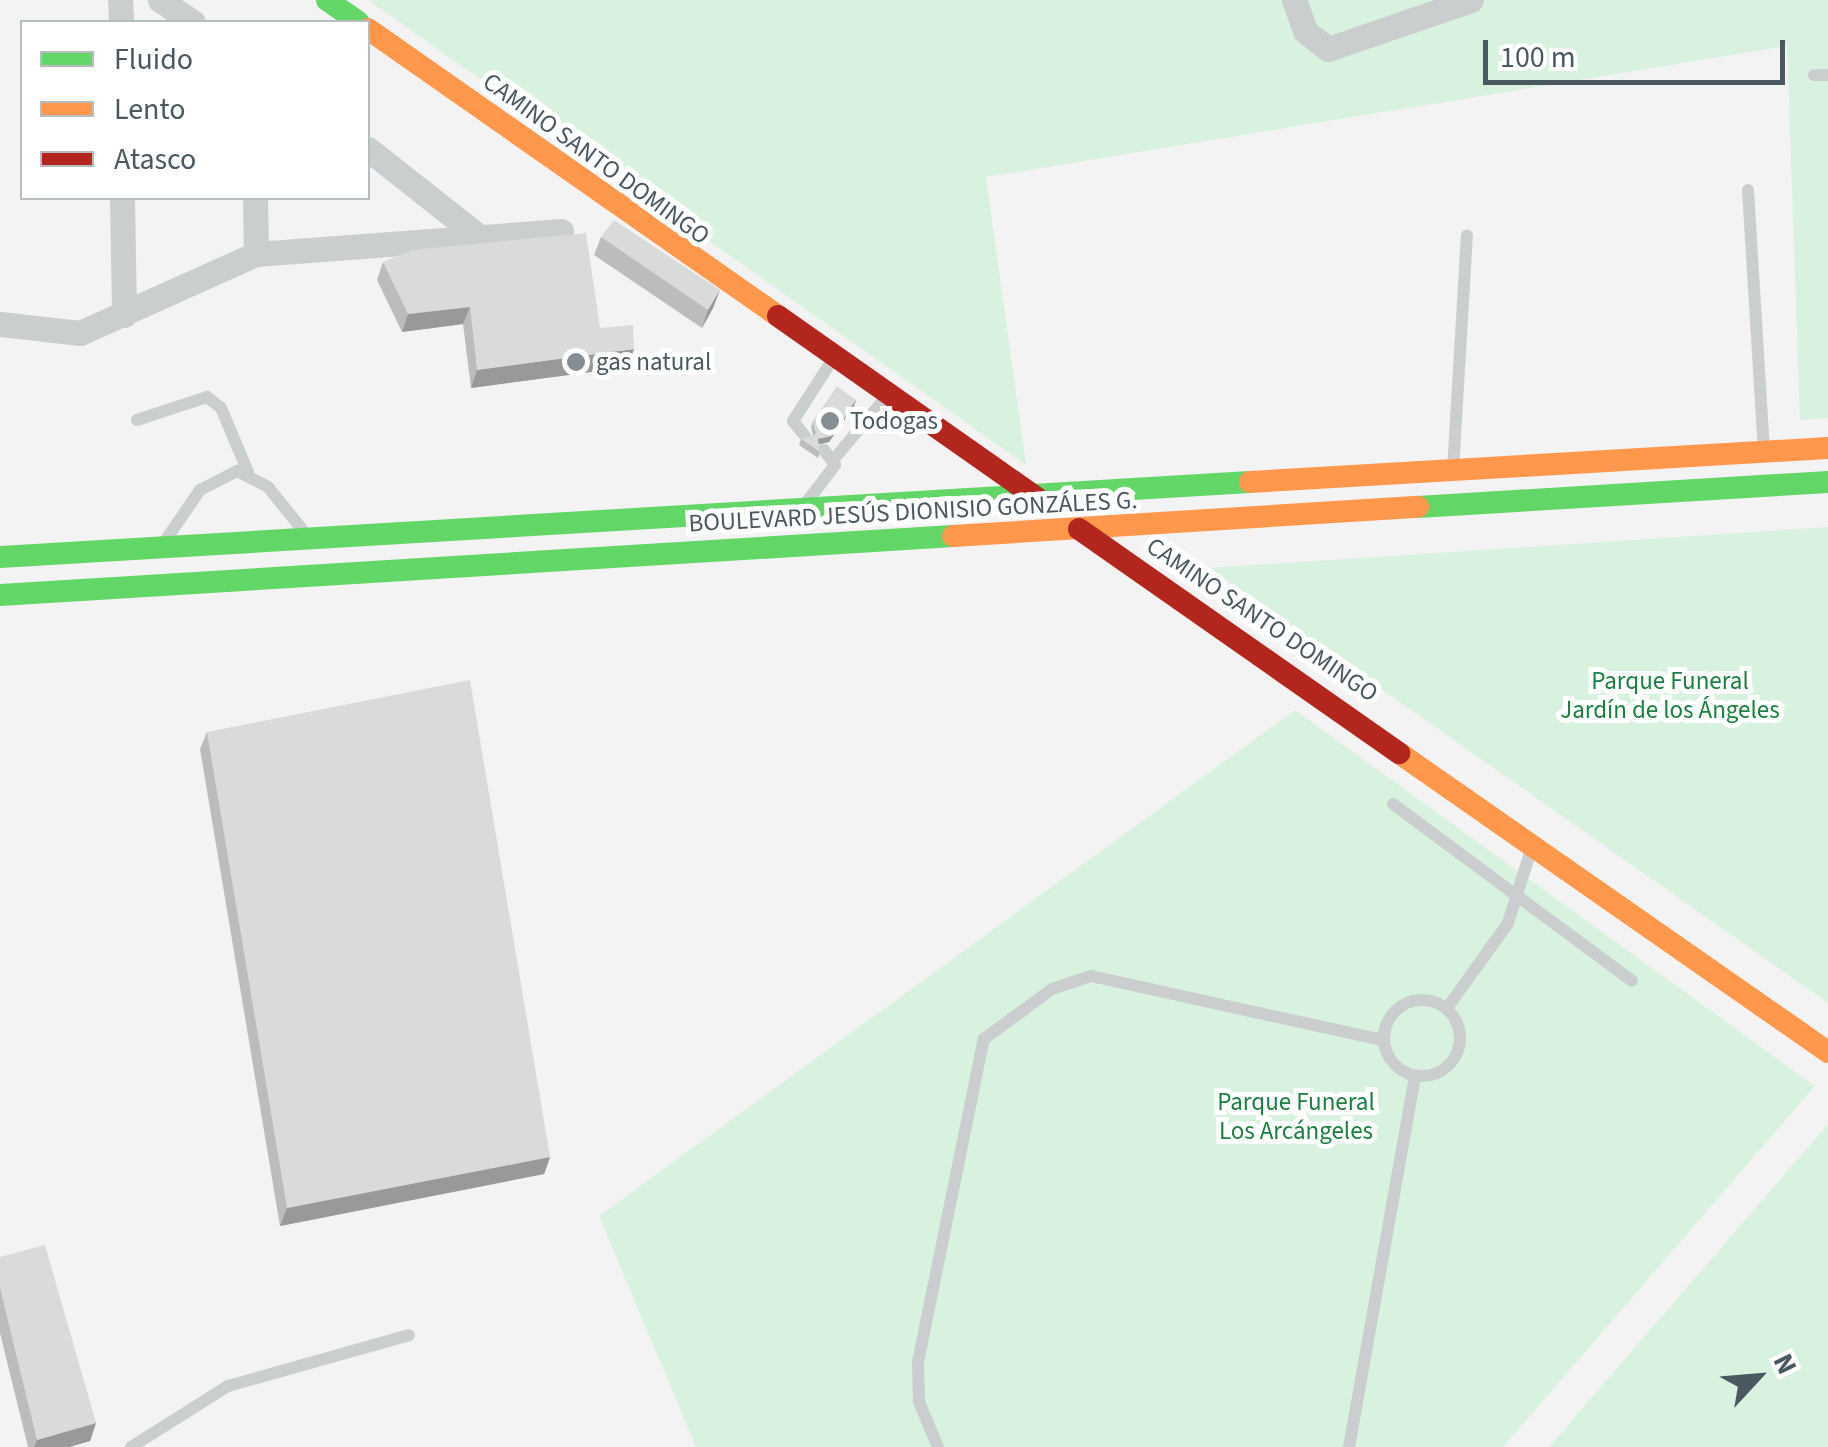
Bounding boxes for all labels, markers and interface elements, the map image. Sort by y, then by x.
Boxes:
legend [20,20,370,200]
scale bar [1488,20,1790,82]
text: 100 m [1500,36,1576,79]
text: Fluido [114,38,193,81]
street label: CAMINO SANTO DOMINGO [477,67,715,251]
text: Lento [114,88,186,131]
text: Atasco [114,138,196,181]
place label: gas natural [596,347,711,377]
marker: gas natural [565,351,587,373]
place label: Todogas [850,406,938,436]
marker: Todogas [819,410,841,432]
street label: BOULEVARD JESÚS DIONISIO GONZÁLES G. [688,485,1138,539]
street label: CAMINO SANTO DOMINGO [1141,531,1383,709]
park label: Parque Funeral Jardín de los Ángeles [1560,667,1780,726]
park label: Parque Funeral Los Arcángeles [1217,1088,1375,1147]
north arrow [1708,1327,1808,1427]
text: N [1763,1347,1807,1381]

